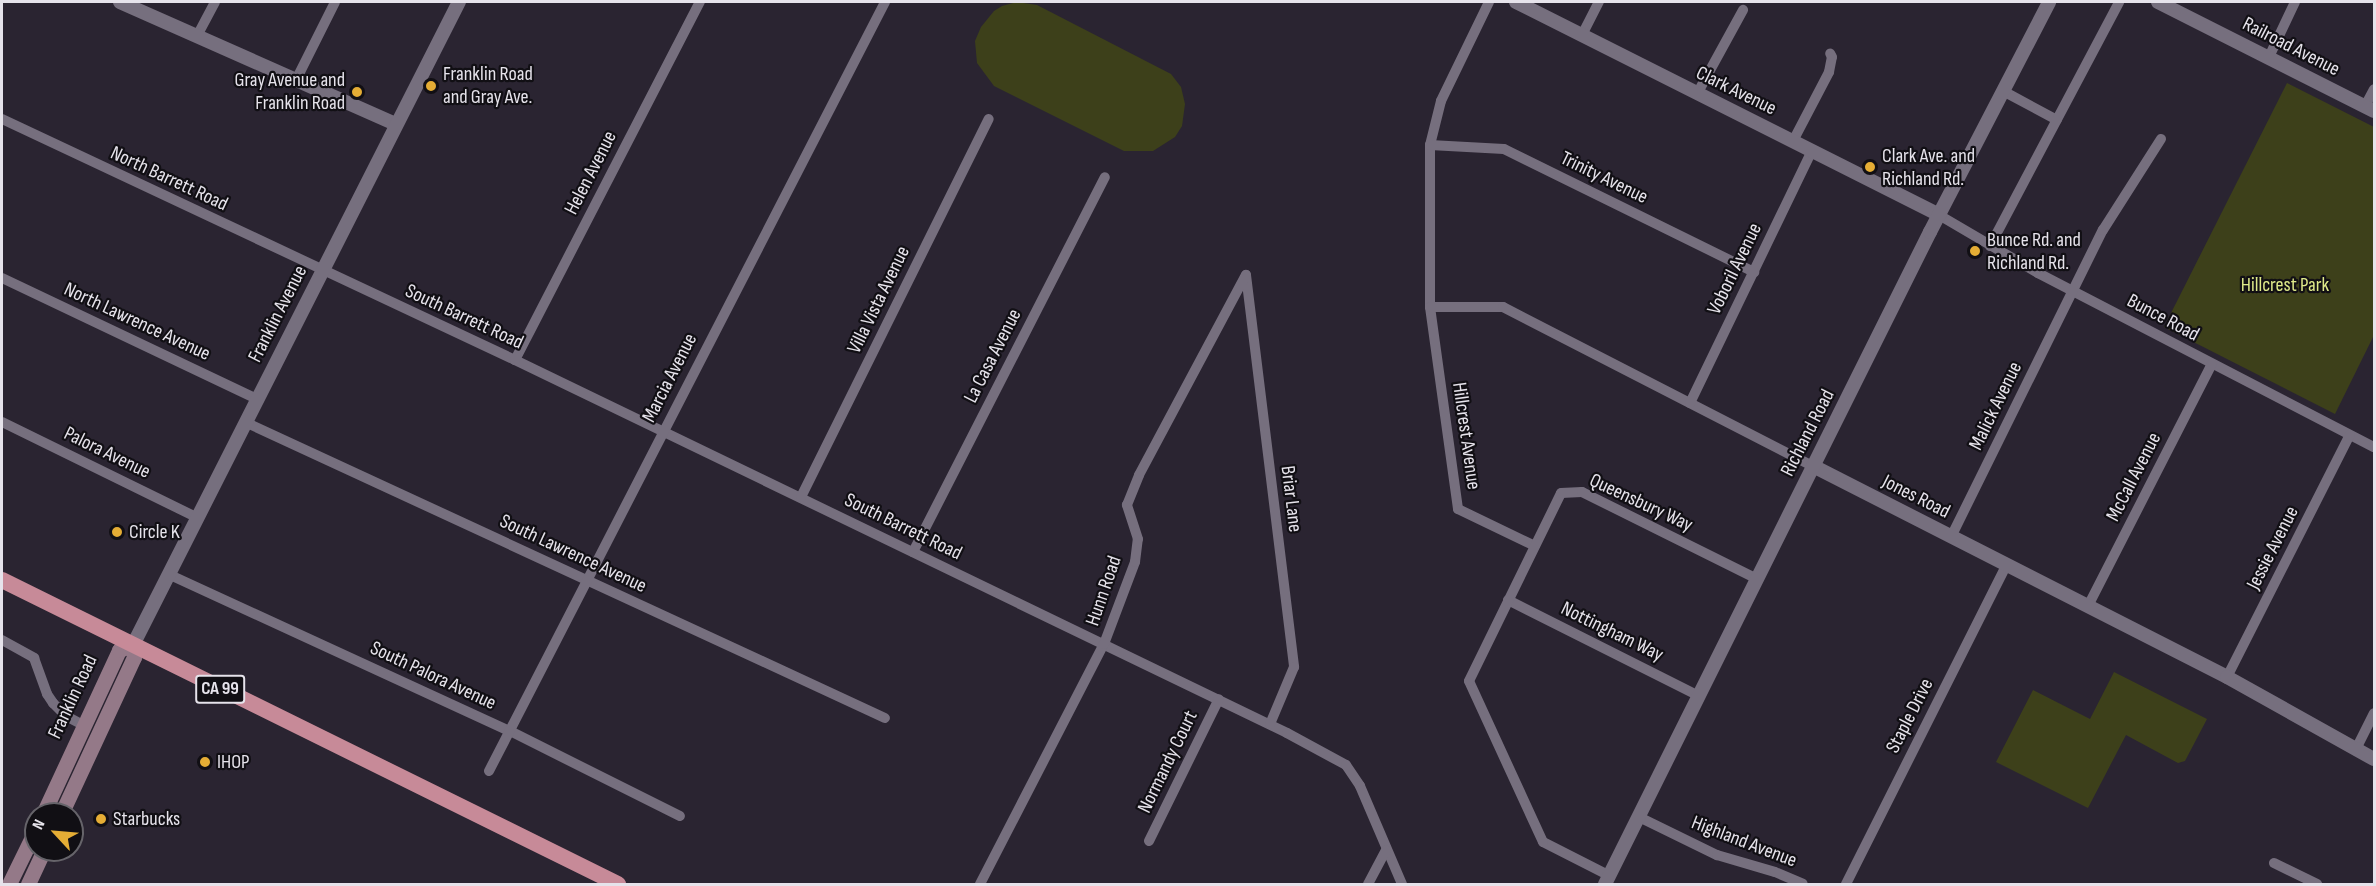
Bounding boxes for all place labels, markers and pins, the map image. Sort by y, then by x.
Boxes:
place label: Franklin Road and Gray Ave. [443,62,533,109]
place label: Gray Avenue and Franklin Road [234,68,345,115]
marker: Franklin Road and Gray Ave. [424,79,438,93]
marker: Gray Avenue and Franklin Road [350,85,364,99]
place label: Clark Ave. and Richland Rd. [1882,144,1975,191]
marker: Clark Ave. and Richland Rd. [1863,160,1877,174]
place label: Bunce Rd. and Richland Rd. [1987,228,2081,275]
marker: Bunce Rd. and Richland Rd. [1968,244,1982,258]
place label: Circle K [129,520,180,544]
marker: Circle K [110,525,124,539]
place label: IHOP [217,750,249,774]
marker: IHOP [198,755,212,769]
place label: Starbucks [113,807,180,831]
marker: Starbucks [94,812,108,826]

